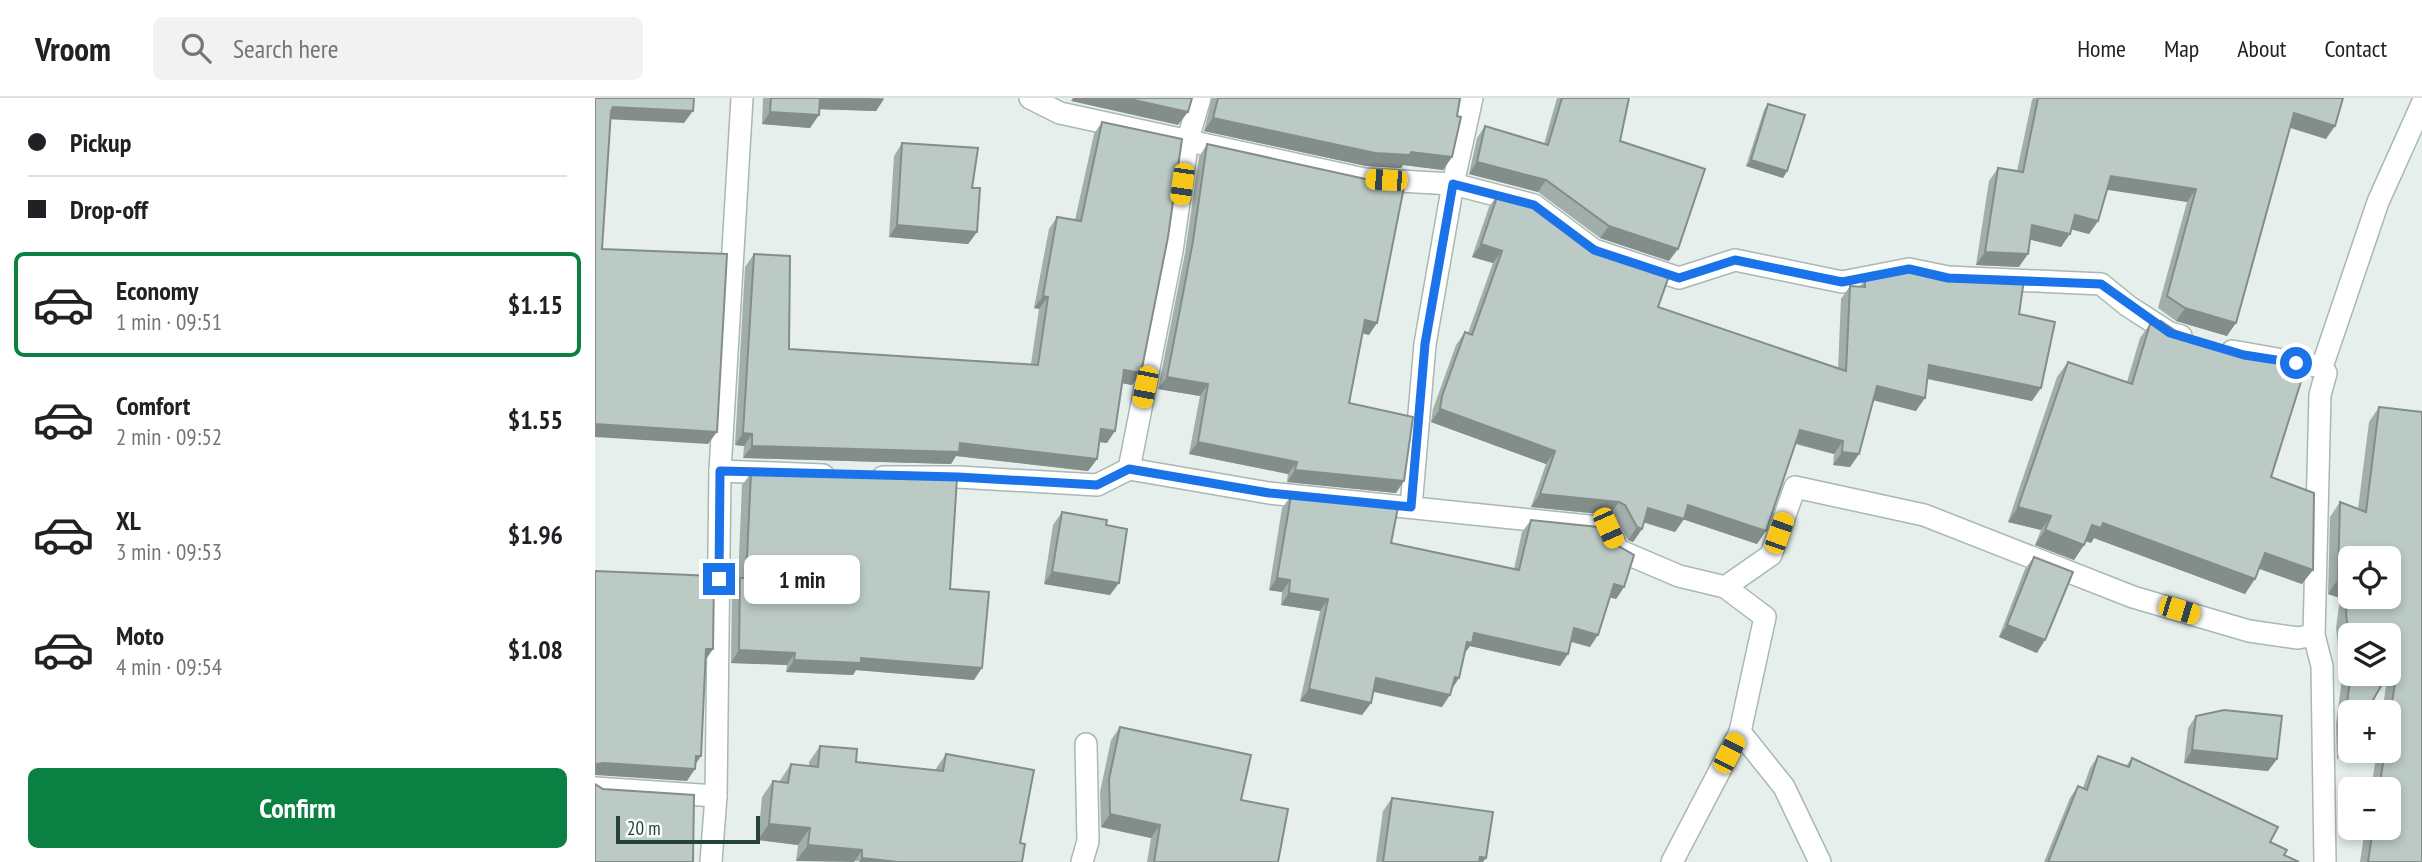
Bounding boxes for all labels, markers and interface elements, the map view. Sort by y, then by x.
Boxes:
search box [153,17,643,80]
text: Vroom [35,27,111,70]
icon: search [177,29,215,67]
text: Search here [233,32,339,65]
text: Home [2077,33,2126,64]
text: Map [2164,33,2199,64]
text: About [2237,33,2286,64]
text: Contact [2324,33,2387,64]
text: Pickup [70,126,131,159]
car [1169,162,1196,206]
car [1365,168,1408,192]
text: Drop-off [70,193,148,226]
icon: car [32,273,95,336]
text: Economy [116,274,198,307]
text: $1.15 [508,288,563,321]
text: 1 min · 09:51 [116,307,222,336]
route start [2280,347,2312,379]
car [1131,364,1160,410]
icon: car [32,388,95,451]
text: Comfort [116,389,190,422]
text: $1.55 [508,403,563,436]
text: 2 min · 09:52 [116,422,222,451]
icon: car [32,503,95,566]
text: XL [116,504,141,537]
car [1590,505,1627,551]
car [1763,510,1796,556]
text: $1.96 [508,518,563,551]
text: 3 min · 09:53 [116,537,222,566]
map controls [2338,546,2401,840]
button: locate [2338,546,2401,609]
callout: 1 min [743,554,859,603]
route end [703,563,735,595]
text: 1 min [779,565,825,594]
car [2156,594,2203,626]
icon: car [32,618,95,681]
text: Moto [116,619,164,652]
button: layers [2338,623,2401,686]
text: $1.08 [508,633,563,666]
text: 4 min · 09:54 [116,652,222,681]
button: + [2338,700,2401,763]
car [1711,730,1748,776]
button: Confirm [28,768,567,848]
button: − [2338,777,2401,840]
scale bar [616,813,759,845]
text: 20 m [627,816,661,840]

